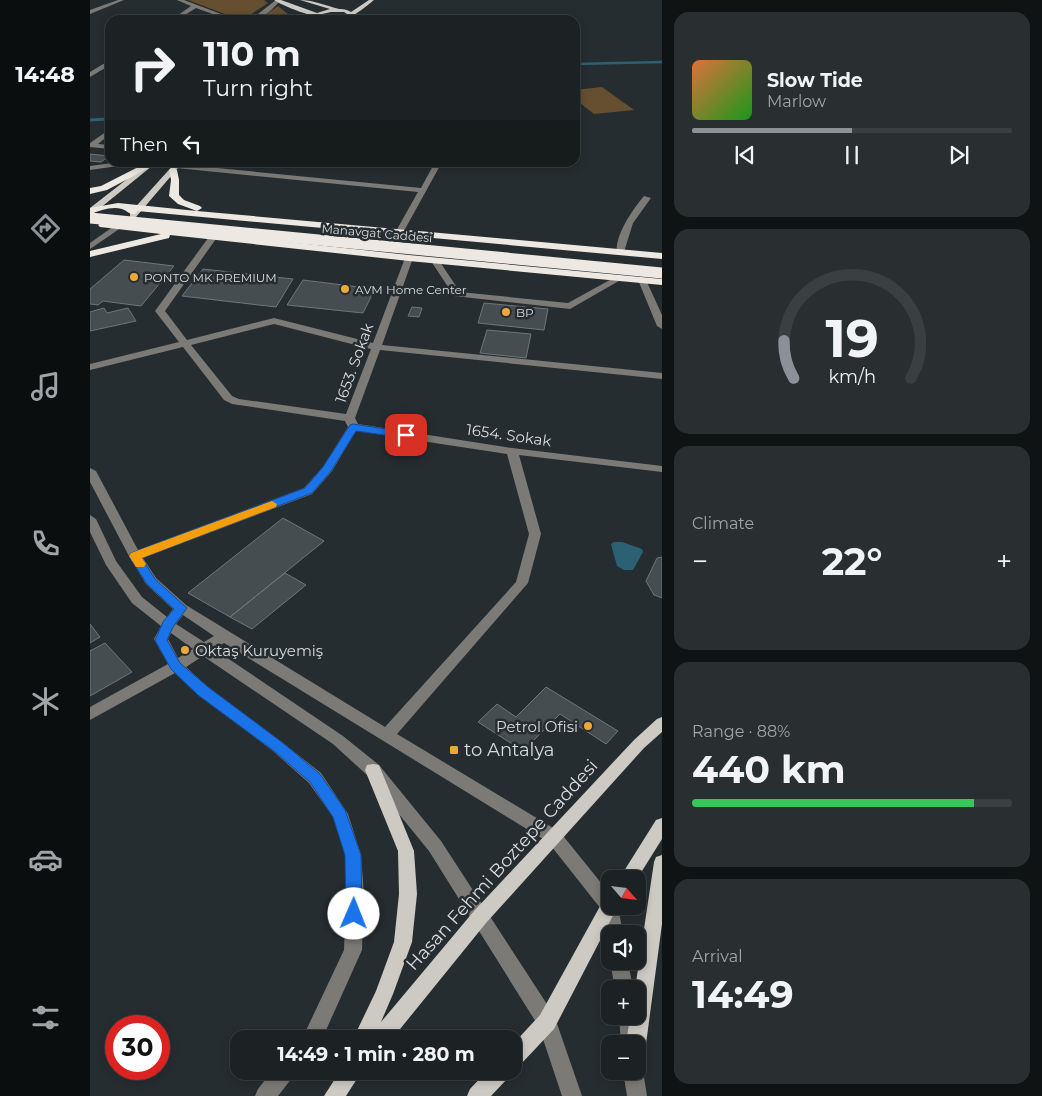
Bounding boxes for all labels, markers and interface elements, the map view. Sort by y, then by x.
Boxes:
text: 110 m [203,32,301,75]
icon: right [120,35,185,100]
text: 14:48 [15,61,75,88]
text: Slow Tide [767,69,863,92]
text: Turn right [203,75,313,102]
text: Marlow [767,92,826,111]
icon: left [178,130,206,158]
text: Then [120,133,168,156]
icon: previous [731,141,759,169]
icon: pause [838,141,866,169]
icon: next [945,141,973,169]
icon: directions [28,211,63,246]
street label: Manavgat Caddesi [321,221,433,245]
place label: PONTO MK PREMIUM [144,270,277,285]
marker: PONTO MK PREMIUM [128,271,140,283]
place label: AVM Home Center [355,282,467,297]
marker: AVM Home Center [339,283,351,295]
place label: BP [516,305,534,320]
marker: BP [500,306,512,318]
text: 19 [825,307,879,370]
street label: 1653. Sokak [331,320,377,406]
text: km/h [828,366,876,387]
icon: music [28,369,63,404]
pin [385,414,427,456]
street label: 1654. Sokak [465,420,553,450]
icon: arrive [392,421,420,449]
text: Climate [692,514,754,533]
icon: phone [28,526,63,561]
text: 22° [822,538,882,585]
text: − [692,544,708,578]
text: + [996,544,1012,578]
place label: Oktaş Kuruyemiş [195,641,323,660]
marker: Oktaş Kuruyemiş [179,644,191,656]
icon: climate [28,684,63,719]
place label: Petrol Ofisi [496,717,578,736]
marker: Petrol Ofisi [582,720,594,732]
text: Range · 88% [692,722,790,741]
place label: to Antalya [464,739,554,761]
marker: to Antalya [448,744,460,756]
text: 440 km [692,746,846,793]
street label: Hasan Fehmi Boztepe Caddesi [401,755,603,975]
icon: car [28,842,63,877]
north arrow [601,870,646,915]
map controls [601,870,646,1080]
position arrow [327,887,379,939]
button: sound [601,925,646,970]
text: Arrival [692,947,742,966]
text: 14:49 [692,971,794,1018]
button: + [601,980,646,1025]
icon: filters [28,1000,63,1035]
speed limit sign: 30 [105,1015,170,1080]
button: − [601,1035,646,1080]
text: 14:49 · 1 min · 280 m [277,1043,475,1066]

